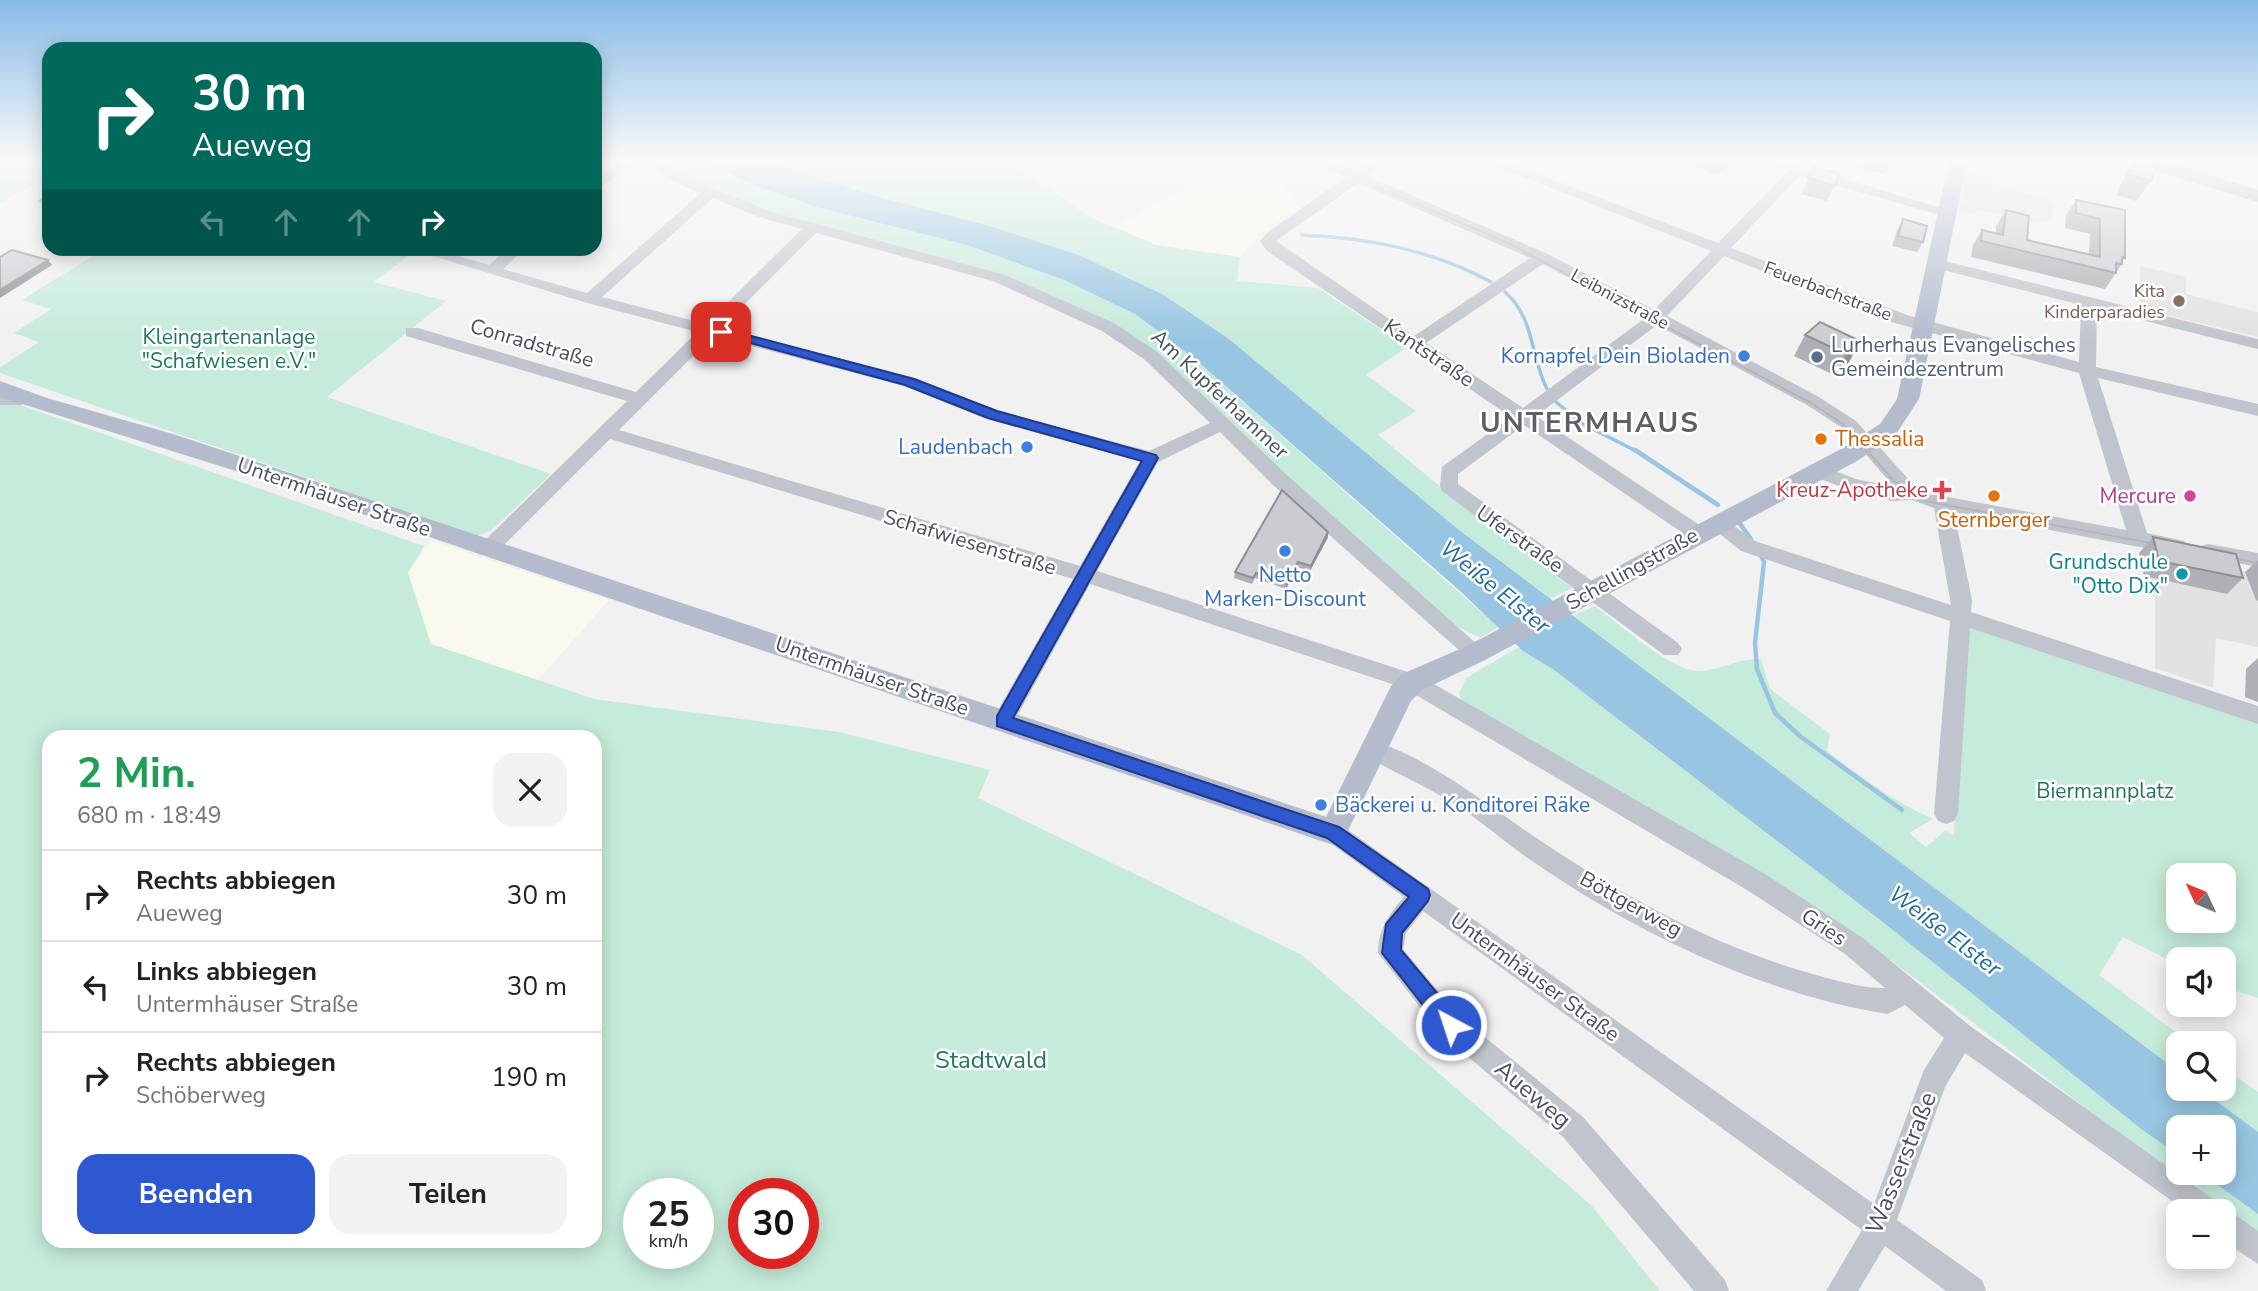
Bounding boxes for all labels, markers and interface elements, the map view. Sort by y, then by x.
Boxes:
text: 30 m [192,60,307,127]
icon: right [77,70,168,161]
text: Aueweg [192,124,313,167]
icon: left [194,203,232,241]
icon: ahead [267,203,305,241]
icon: ahead [340,203,378,241]
icon: right [413,203,451,241]
street label: Feuerbachstraße [1761,256,1895,326]
street label: Leibnizstraße [1567,263,1673,335]
place label: Kita Kinderparadies [2044,279,2165,324]
marker: Kita Kinderparadies [2171,293,2187,309]
pin [691,302,751,362]
street label: Conradstraße [467,312,597,374]
street label: Kantstraße [1378,312,1480,394]
icon: arrive [702,313,740,351]
park label: Kleingartenanlage "Schafwiesen e.V." [142,323,316,375]
street label: Am Kupferhammer [1145,323,1295,465]
place label: Lurherhaus Evangelisches Gemeindezentrum [1831,331,2076,383]
place label: Kornapfel Dein Bioladen [1501,342,1730,370]
marker: Kornapfel Dein Bioladen [1736,348,1752,364]
marker: Lurherhaus Evangelisches Gemeindezentrum [1809,349,1825,365]
district label: UNTERMHAUS [1480,404,1700,442]
place label: Thessalia [1835,425,1924,453]
marker: Thessalia [1813,431,1829,447]
place label: Laudenbach [898,433,1013,461]
marker: Laudenbach [1019,439,1035,455]
street label: Untermhäuser Straße [233,451,435,543]
place label: Kreuz-Apotheke [1776,476,1928,504]
marker: Kreuz-Apotheke [1934,482,1950,498]
place label: Mercure [2099,482,2176,510]
marker: Sternberger [1986,488,2002,504]
marker: Mercure [2182,488,2198,504]
street label: Uferstraße [1471,499,1569,579]
street label: Schafwiesenstraße [880,502,1060,582]
place label: Sternberger [1938,506,2051,534]
street label: Schellingstraße [1561,521,1703,617]
water label: Weiße Elster [1433,533,1557,641]
marker: Netto Marken-Discount [1277,543,1293,559]
place label: Grundschule "Otto Dix" [2048,548,2168,600]
place label: Netto Marken-Discount [1204,561,1366,613]
marker: Grundschule "Otto Dix" [2174,566,2190,582]
street label: Untermhäuser Straße [771,630,973,722]
text: 2 Min. [77,745,196,802]
button: close [493,753,567,827]
park label: Biermannplatz [2036,777,2174,805]
place label: Bäckerei u. Konditorei Räke [1335,791,1590,819]
marker: Bäckerei u. Konditorei Räke [1313,797,1329,813]
text: 680 m · 18:49 [77,800,222,831]
text: Rechts abbiegen [136,863,336,898]
north arrow [2166,863,2236,933]
map controls [2166,863,2236,1269]
street label: Böttgerweg [1575,864,1687,944]
icon: right [77,877,115,915]
text: 30 m [507,878,567,913]
water label: Weiße Elster [1882,879,2008,984]
text: Aueweg [136,898,223,929]
street label: Gries [1796,902,1852,952]
street label: Untermhäuser Straße [1445,906,1625,1048]
button: sound [2166,947,2236,1017]
text: Links abbiegen [136,954,317,989]
icon: left [77,968,115,1006]
text: 30 m [507,969,567,1004]
position arrow [1414,988,1488,1062]
text: Untermhäuser Straße [136,989,358,1020]
button: search [2166,1031,2236,1101]
park label: Stadtwald [935,1044,1047,1076]
text: Rechts abbiegen [136,1045,336,1080]
street label: Aueweg [1488,1053,1578,1135]
icon: right [77,1059,115,1097]
text: 190 m [491,1060,567,1095]
text: Schöberweg [136,1080,266,1111]
street label: Wasserstraße [1858,1087,1944,1239]
button: + [2166,1115,2236,1185]
button: Beenden [77,1154,315,1234]
button: Teilen [329,1154,567,1234]
speed limit sign: 30 [728,1178,819,1269]
text: 25 [647,1191,690,1238]
button: − [2166,1199,2236,1269]
text: km/h [649,1229,688,1253]

